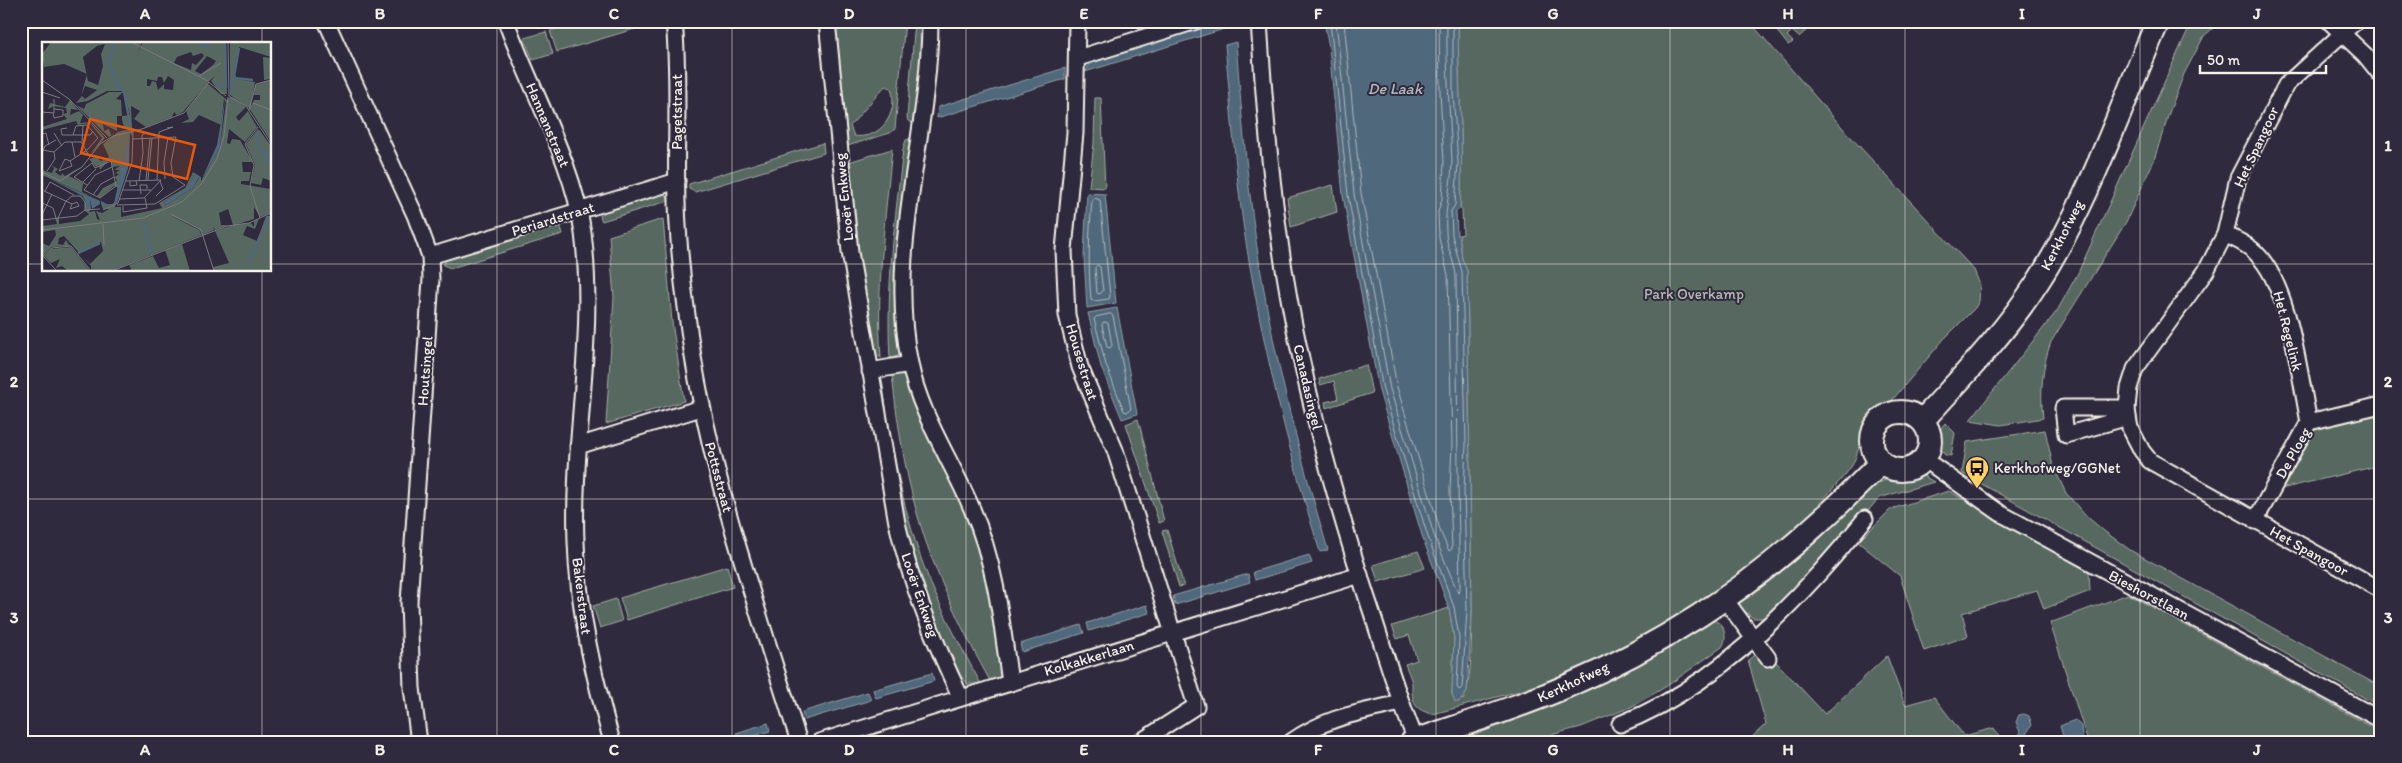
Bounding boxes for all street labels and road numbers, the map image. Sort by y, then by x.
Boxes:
street label: Pagetstraat [668,74,686,150]
street label: Hannanstraat [522,80,574,170]
street label: Het Spangoor [2229,104,2283,190]
street label: Looër Enkweg [830,152,858,242]
street label: Kerkhofweg [2037,196,2088,273]
street label: Periardstraat [509,198,597,240]
street label: Het Regelink [2269,289,2307,373]
street label: Housestraat [1062,321,1102,403]
street label: Houtsingel [414,335,436,407]
street label: Canadasingel [1289,342,1327,432]
street label: De Ploeg [2272,424,2315,482]
street label: Pottsstraat [701,440,737,515]
street label: Het Spangoor [2267,522,2352,580]
street label: Looër Enkweg [897,550,943,640]
street label: Bakerstraat [568,557,596,636]
street label: Bieshorstlaan [2106,566,2193,624]
street label: Kolkakkerlaan [1042,636,1136,680]
street label: Kerkhofweg [1534,658,1612,706]

